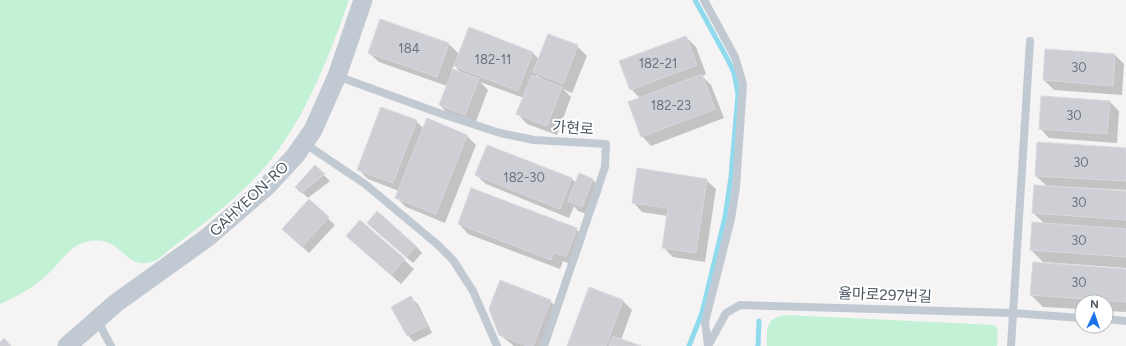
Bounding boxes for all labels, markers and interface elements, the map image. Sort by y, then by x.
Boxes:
house number: 184 [398,41,420,56]
house number: 182-11 [475,52,511,67]
house number: 182-21 [639,56,677,71]
house number: 30 [1071,60,1087,75]
house number: 182-23 [651,98,691,113]
house number: 30 [1066,108,1082,123]
street label: 가현로 [552,118,594,138]
house number: 30 [1073,155,1089,170]
street label: GAHYEON-RO [206,158,292,240]
house number: 182-30 [503,170,545,185]
house number: 30 [1071,195,1087,210]
house number: 30 [1071,233,1087,248]
house number: 30 [1071,275,1087,290]
street label: 율마로297번길 [838,284,932,306]
north arrow [1074,294,1114,334]
text: N [1090,298,1099,311]

